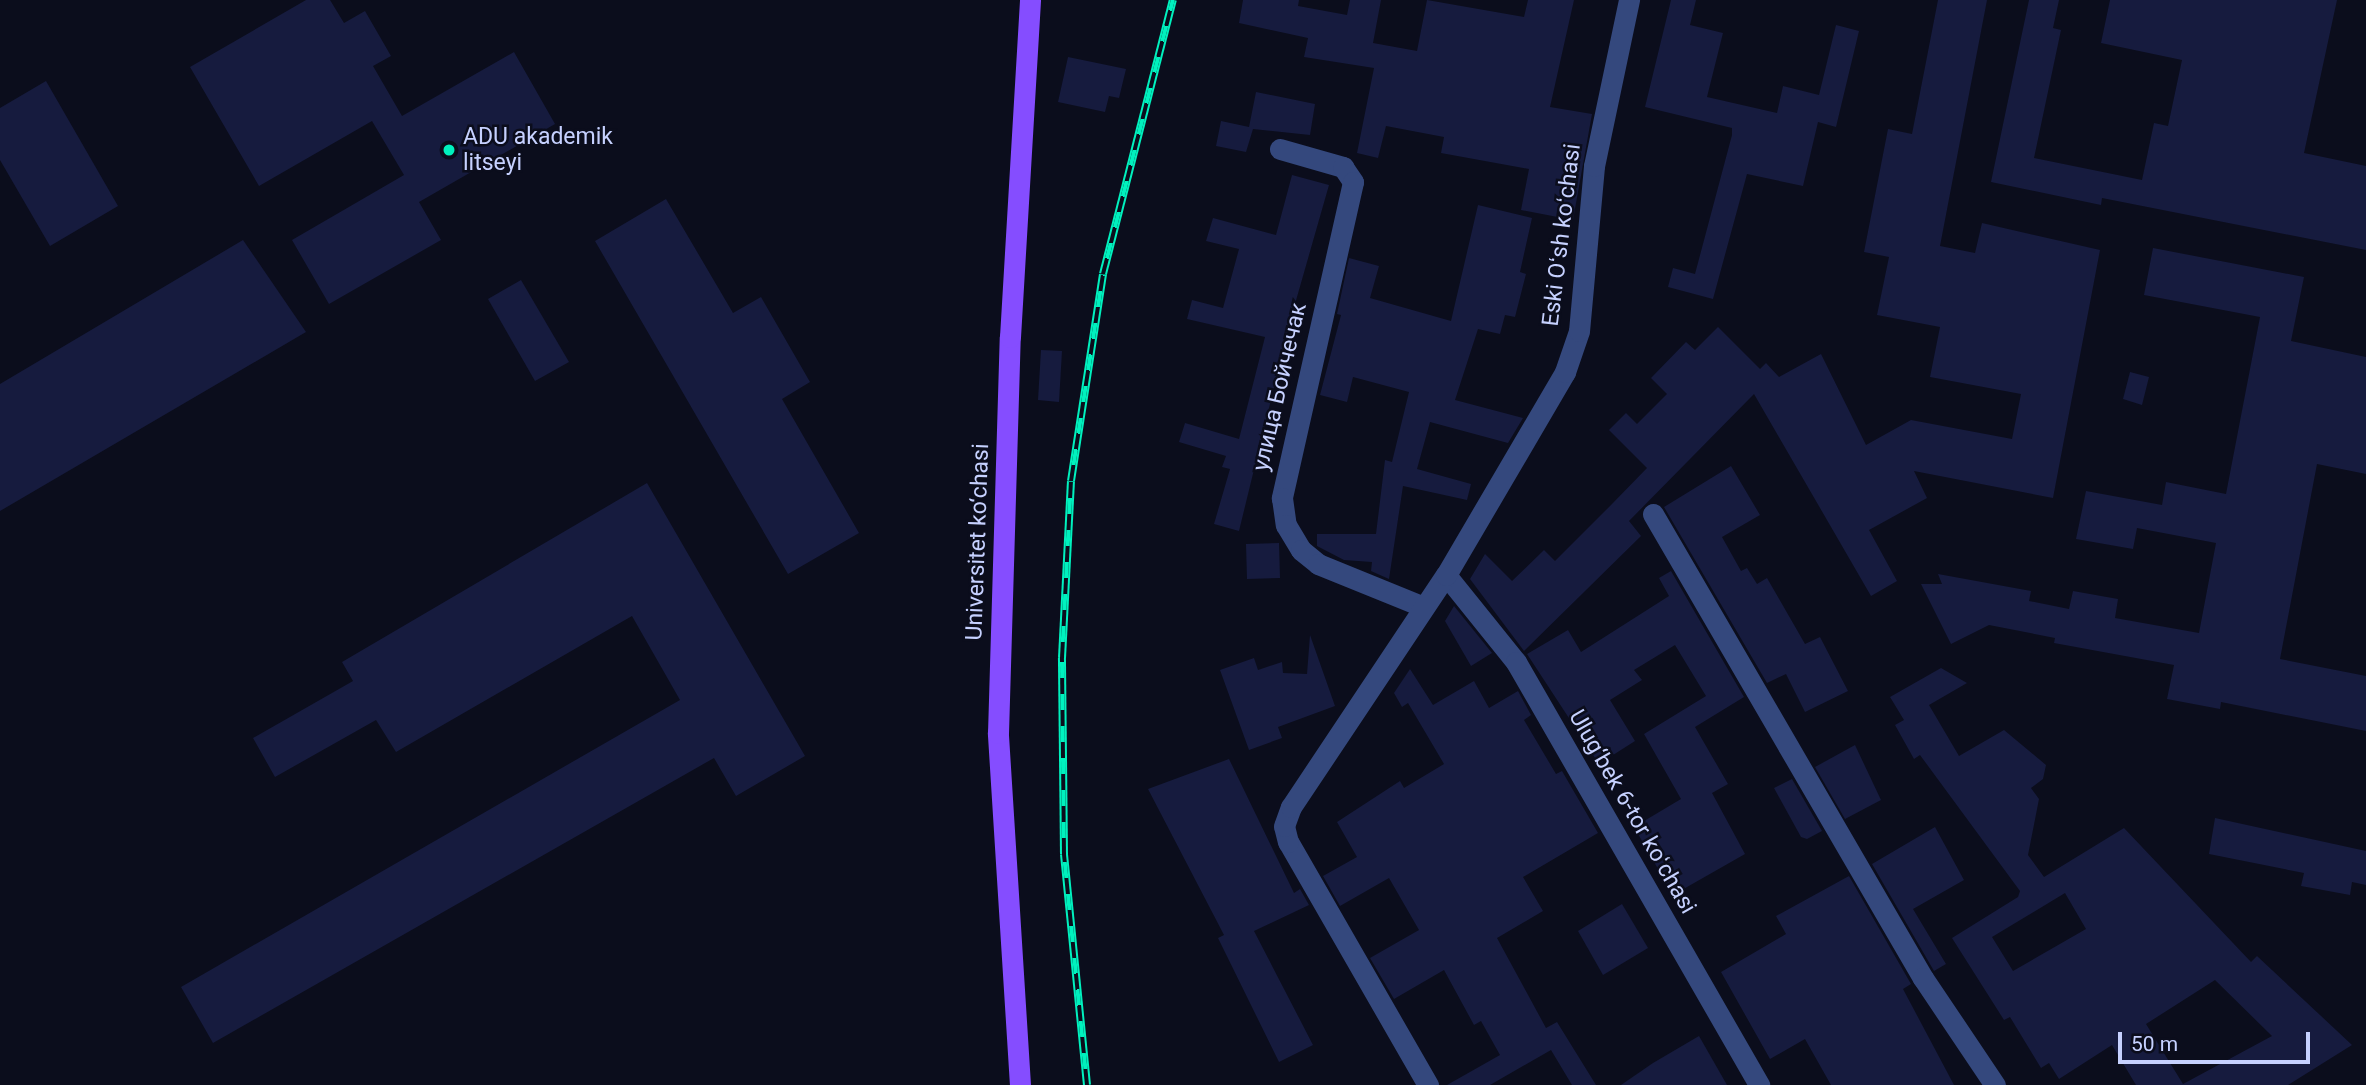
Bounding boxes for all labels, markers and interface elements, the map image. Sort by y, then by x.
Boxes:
place label: ADU akademik litseyi [463,123,613,177]
marker: ADU akademik litseyi [441,142,457,158]
street label: Eski Oʻsh koʻchasi [1537,142,1587,328]
street label: улица Бойчечак [1247,300,1313,474]
street label: Universitet kо‘chasi [961,443,995,641]
street label: Ulug‘bek 6-tor koʻchasi [1562,705,1702,919]
scale bar [2121,1018,2314,1062]
text: 50 m [2131,1032,2178,1056]

